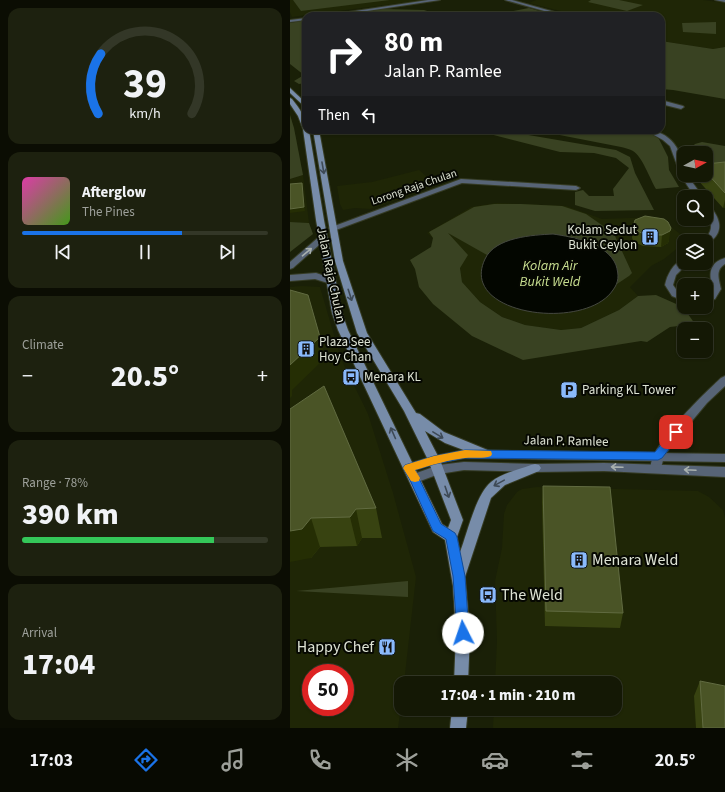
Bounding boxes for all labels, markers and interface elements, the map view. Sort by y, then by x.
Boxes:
text: 80 m [384,22,443,62]
icon: right [318,28,370,80]
text: 39 [123,54,167,114]
text: Jalan P. Ramlee [384,59,502,84]
text: km/h [129,103,161,124]
icon: left [358,104,380,126]
text: Then [318,105,350,126]
north arrow [677,146,713,182]
map controls [677,146,713,358]
one-way arrow [319,161,327,174]
street label: Lorong Raja Chulan [369,165,459,209]
text: Afterglow [82,182,146,203]
button: search [677,190,713,226]
text: The Pines [82,203,135,221]
place label: Kolam Sedut Bukit Ceylon [567,221,638,254]
street label: Jalan Raja Chulan [312,226,350,324]
building icon: Kolam Sedut Bukit Ceylon [640,227,660,247]
button: layers [677,234,713,270]
icon: previous [52,241,74,263]
icon: pause [134,241,156,263]
icon: next [216,241,238,263]
one-way arrow [301,248,312,257]
water label: Kolam Air Bukit Weld [520,256,581,292]
button: + [677,278,713,314]
one-way arrow [347,289,354,302]
button: − [677,322,713,358]
place label: Plaza See Hoy Chan [319,333,371,366]
text: Climate [22,336,64,354]
building icon: Plaza See Hoy Chan [296,339,316,359]
text: 20.5° [111,355,179,398]
text: − [22,360,33,392]
text: + [257,360,268,392]
bus stop icon: Menara KL [341,367,361,387]
place label: Menara KL [364,368,421,386]
parking icon: Parking KL Tower [559,380,579,400]
place label: Parking KL Tower [582,381,676,399]
pin [659,415,693,449]
icon: arrive [665,421,687,443]
one-way arrow [389,427,396,439]
one-way arrow [432,431,444,439]
street label: Jalan P. Ramlee [523,431,609,451]
one-way arrow [611,464,624,471]
one-way arrow [684,467,697,474]
text: Range · 78% [22,474,88,492]
one-way arrow [493,479,505,487]
one-way arrow [444,485,452,497]
text: 390 km [22,493,119,536]
place label: Menara Weld [592,549,678,571]
building icon: Menara Weld [569,550,589,570]
place label: The Weld [501,584,563,606]
bus stop icon: The Weld [478,585,498,605]
position arrow [442,612,484,654]
text: Arrival [22,624,57,642]
place label: Happy Chef [297,636,375,658]
restaurant icon: Happy Chef [377,637,397,657]
text: 17:04 [22,643,95,686]
speed limit sign: 50 [302,664,354,716]
text: 17:04 · 1 min · 210 m [441,685,575,706]
icon: directions [132,746,160,774]
icon: music [219,746,247,774]
icon: phone [306,746,334,774]
icon: climate [393,746,421,774]
icon: car [481,746,509,774]
icon: filters [568,746,596,774]
text: 17:03 [30,748,73,773]
text: 20.5° [655,748,695,773]

